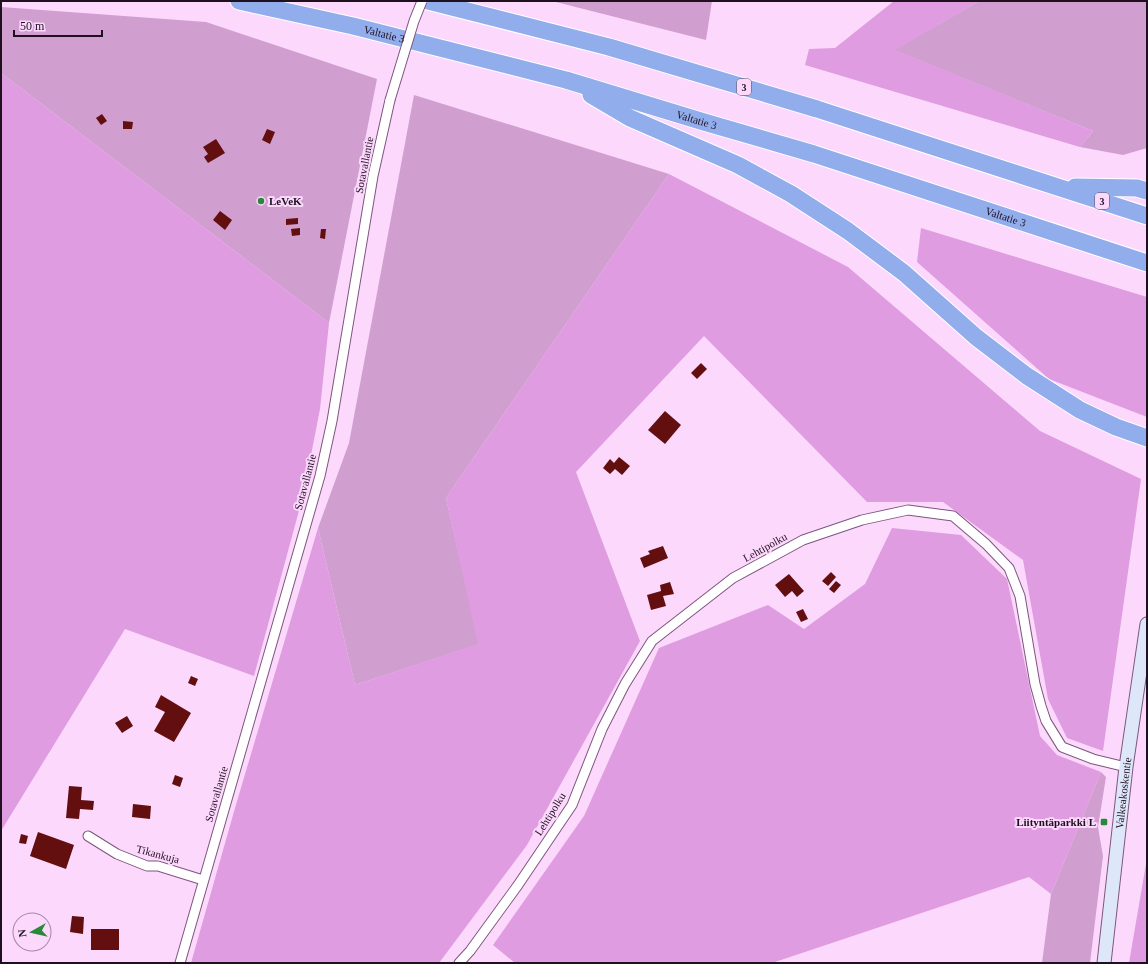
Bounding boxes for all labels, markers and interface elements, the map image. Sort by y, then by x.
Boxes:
scale bar [14,12,102,38]
text: 50 m [20,19,45,33]
street label: Valtatie 3 [363,23,407,45]
road number: 3 [737,79,751,95]
street label: Valtatie 3 [675,108,719,132]
street label: Sotavallantie [353,136,375,194]
road number: 3 [1095,193,1109,209]
place label: LeVeK [269,195,302,207]
marker: LeVeK [256,196,266,206]
street label: Valtatie 3 [984,205,1028,229]
street label: Sotavallantie [292,453,318,511]
street label: Lehtipolku [741,530,789,564]
street label: Valkeakoskentie [1113,756,1133,830]
street label: Sotavallantie [202,765,230,823]
street label: Lehtipolku [532,790,568,838]
place label: Liityntäparkki L [1016,816,1096,828]
marker: Liityntäparkki L [1099,817,1109,827]
street label: Tikankuja [135,842,181,866]
north arrow [12,912,52,952]
text: N [16,929,29,938]

